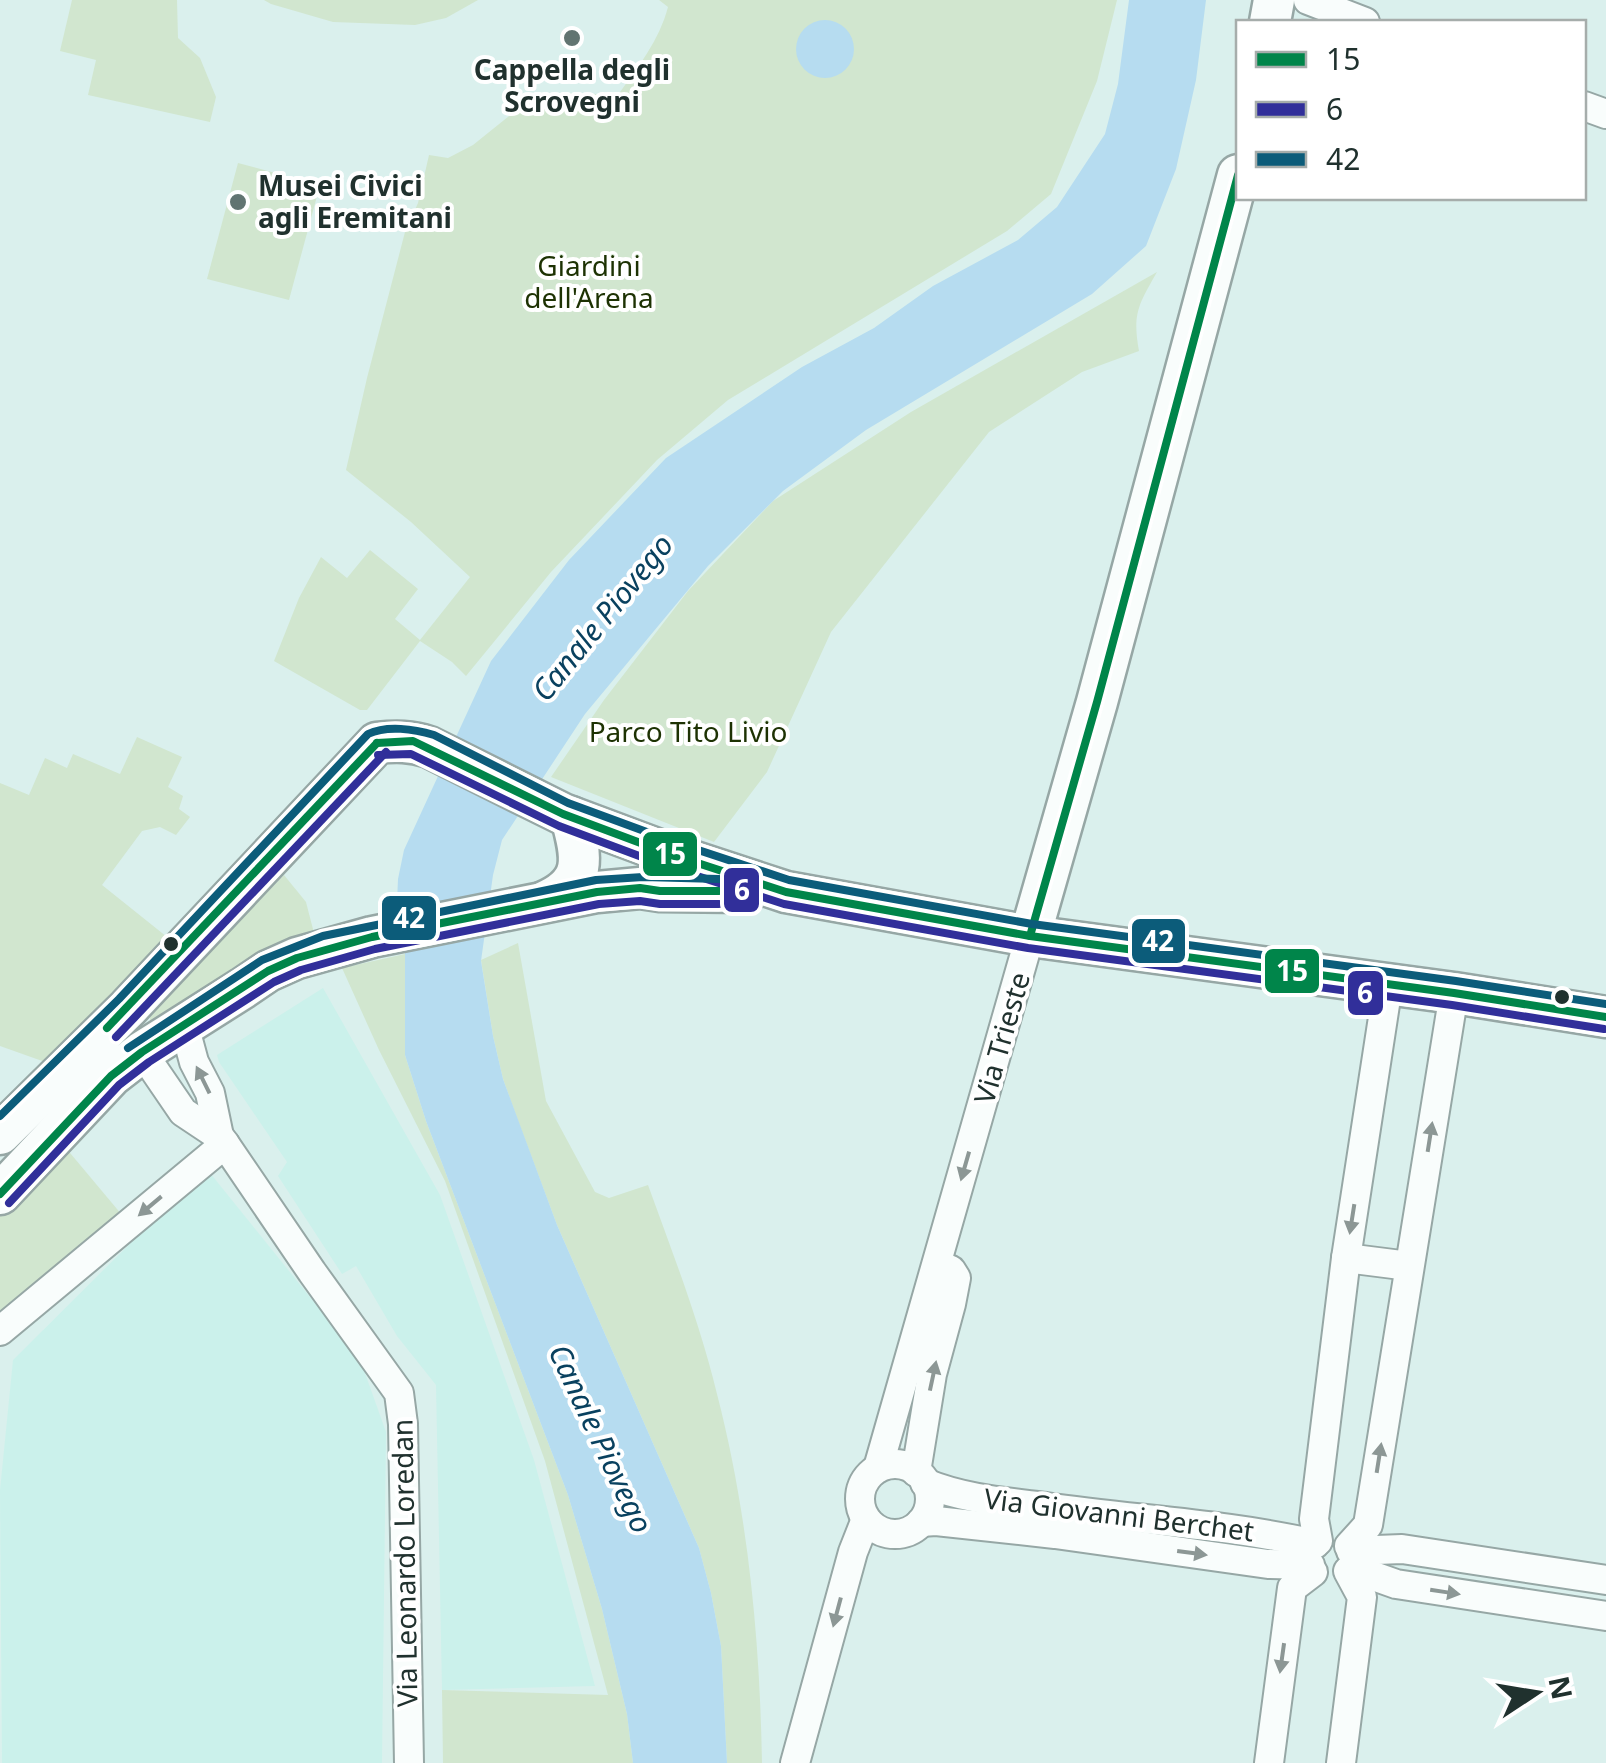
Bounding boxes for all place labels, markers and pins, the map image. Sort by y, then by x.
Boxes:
marker: Cappella degli Scrovegni [561,27,583,49]
place label: Cappella degli Scrovegni [474,50,670,120]
place label: Musei Civici agli Eremitani [258,166,452,236]
marker: Musei Civici agli Eremitani [227,191,249,213]
unlabelled marker [161,934,181,954]
unlabelled marker [1552,987,1572,1007]

